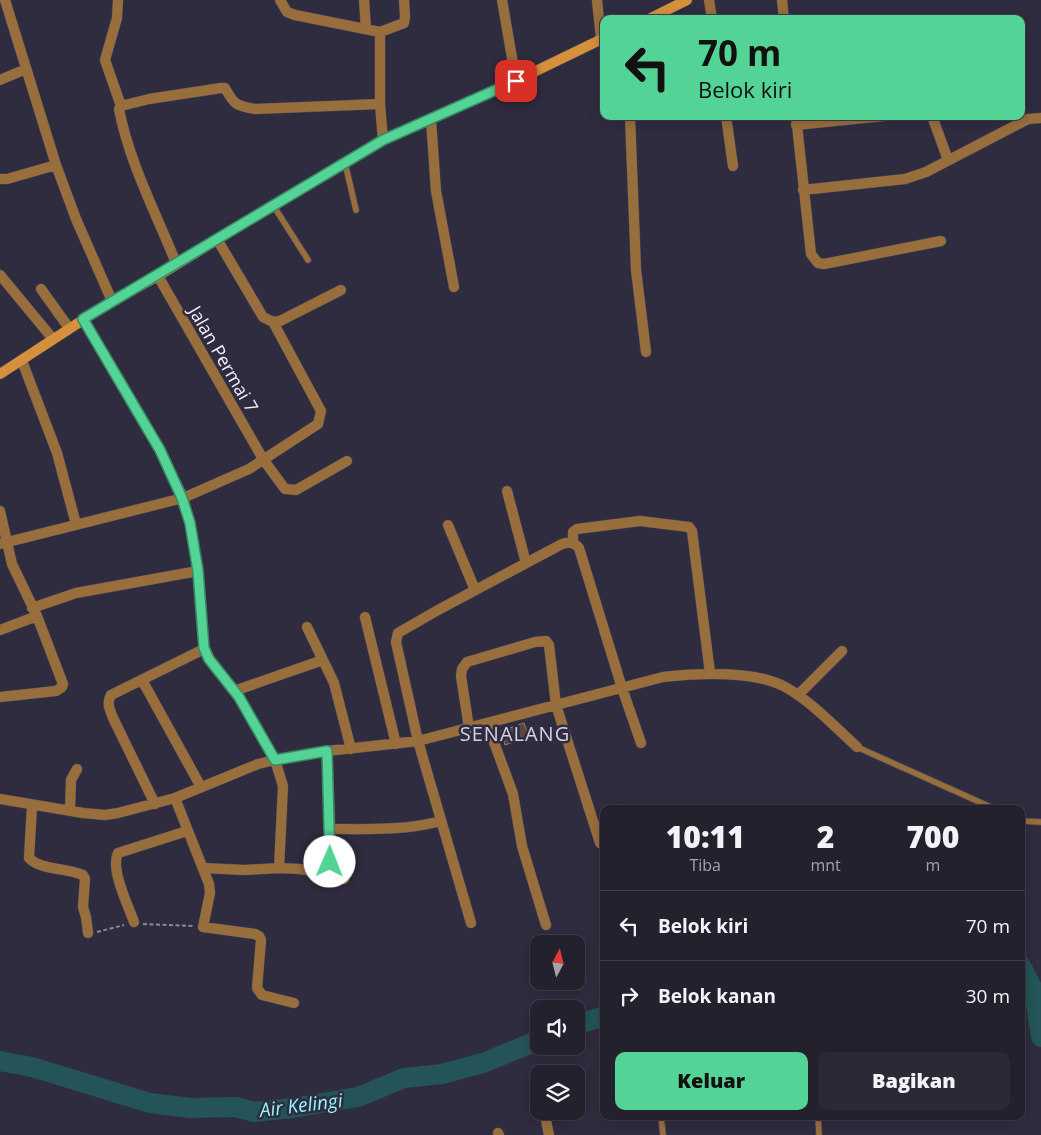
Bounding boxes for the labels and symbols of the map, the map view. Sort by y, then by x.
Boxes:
pin [495,60,537,102]
street label: Jalan Permai 7 [183,299,264,417]
district label: SENALANG [460,720,570,747]
position arrow [303,835,355,887]
north arrow [530,935,585,990]
water label: Air Kelingi [256,1087,345,1123]

